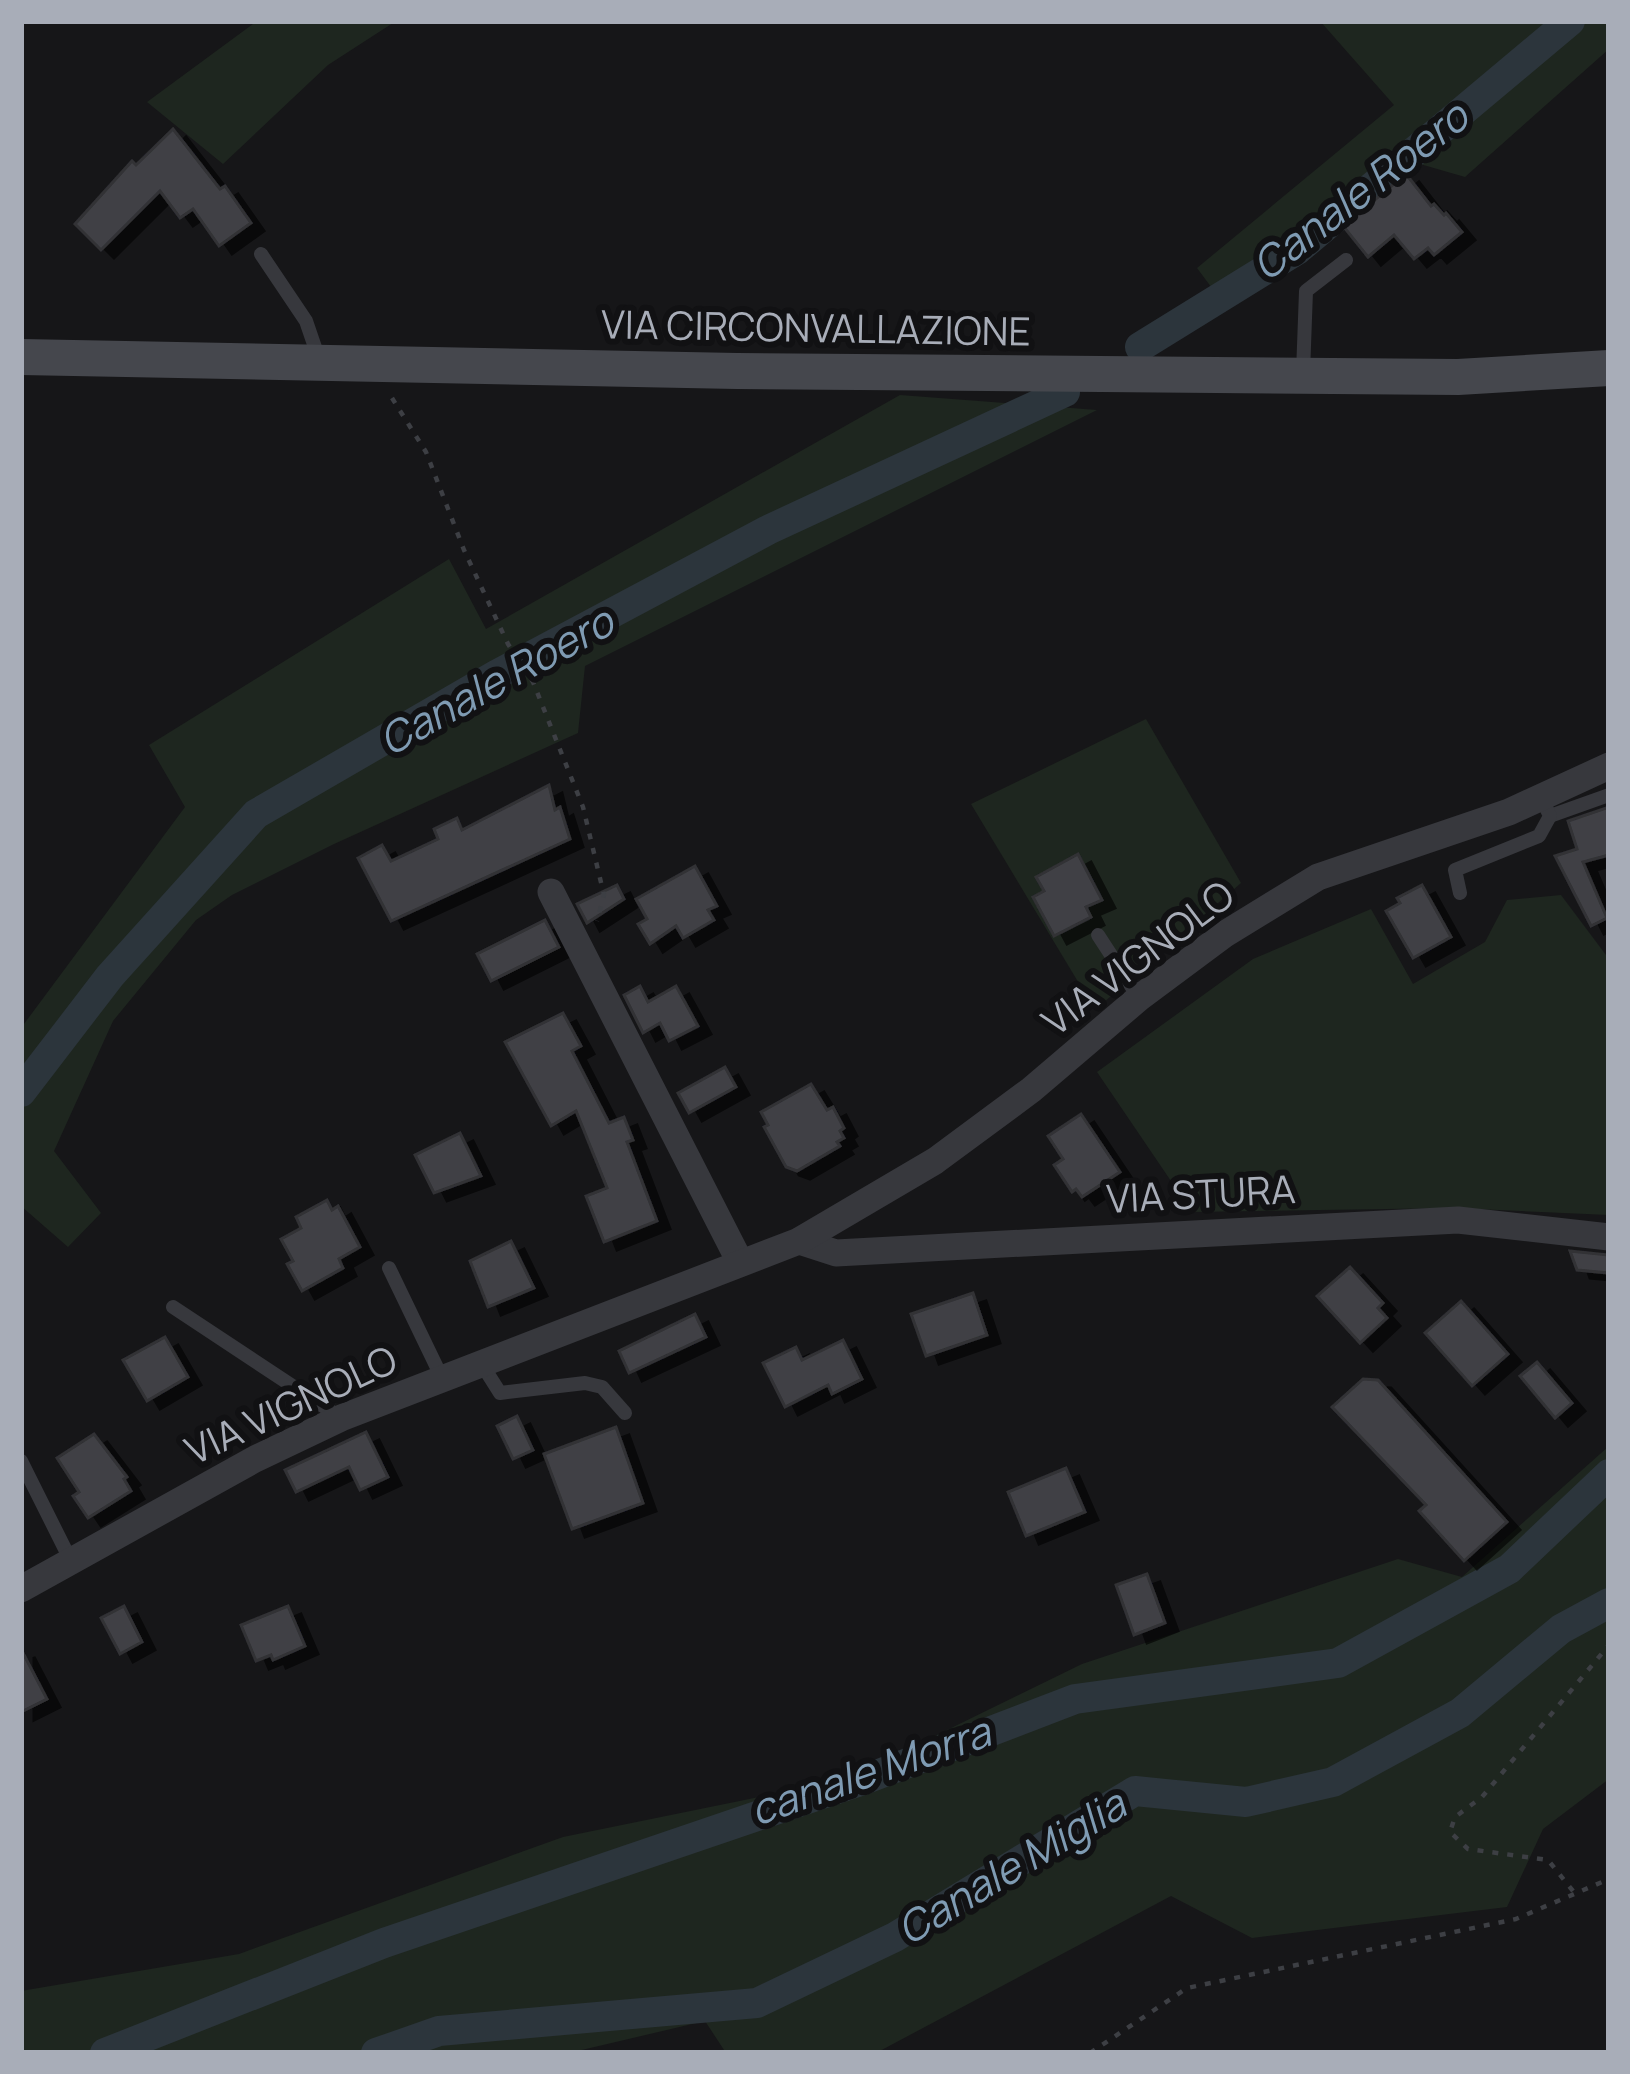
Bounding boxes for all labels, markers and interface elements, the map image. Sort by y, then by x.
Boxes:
water label: Canale Roero [1239,86,1481,293]
street label: VIA CIRCONVALLAZIONE [601,296,1031,358]
water label: Canale Roero [368,591,625,768]
street label: VIA VIGNOLO [1030,867,1245,1047]
street label: VIA STURA [1105,1161,1297,1225]
street label: VIA VIGNOLO [176,1332,405,1477]
water label: canale Morra [742,1701,1000,1838]
water label: Canale Miglia [885,1774,1138,1957]

